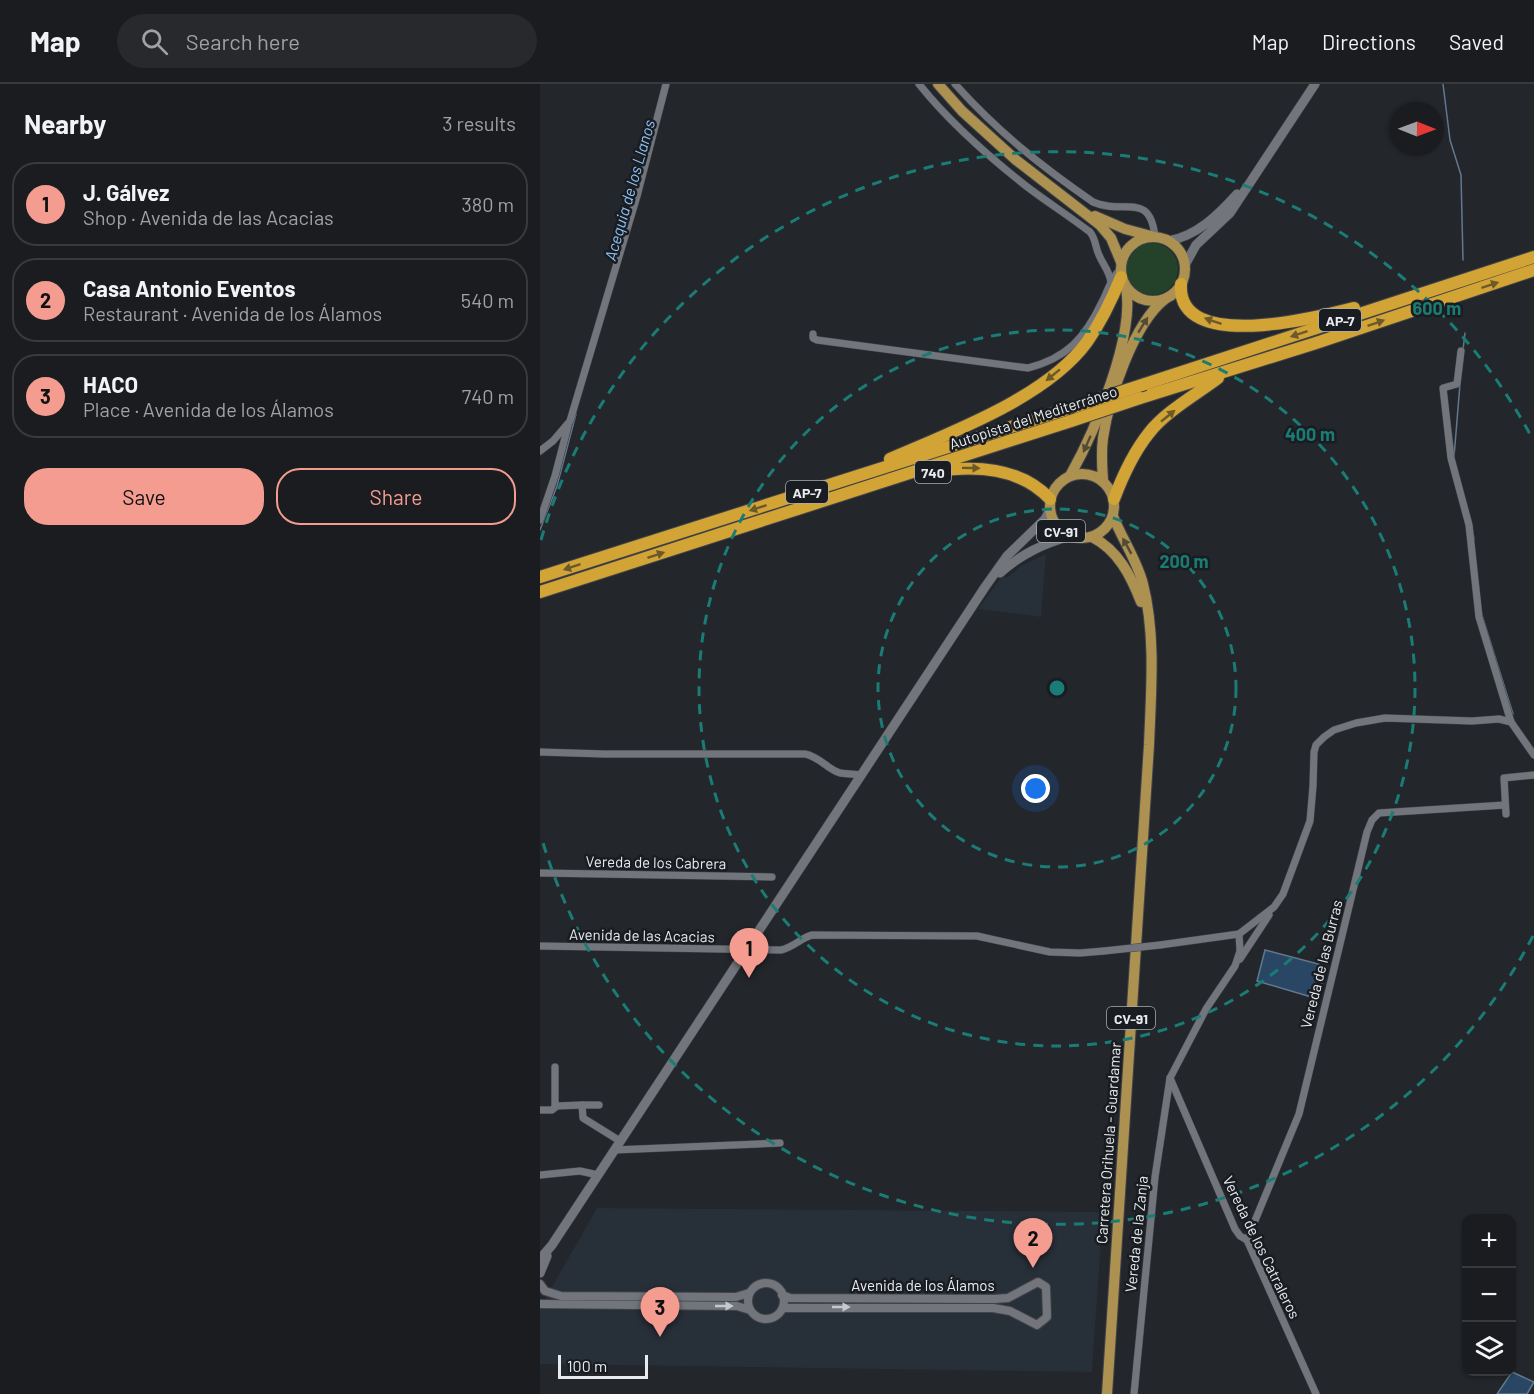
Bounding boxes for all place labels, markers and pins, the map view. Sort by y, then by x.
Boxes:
centre of rings [1047,678,1067,698]
pin: 1 [730,928,768,978]
pin: 2 [1014,1218,1052,1268]
pin: 3 [640,1288,680,1337]

